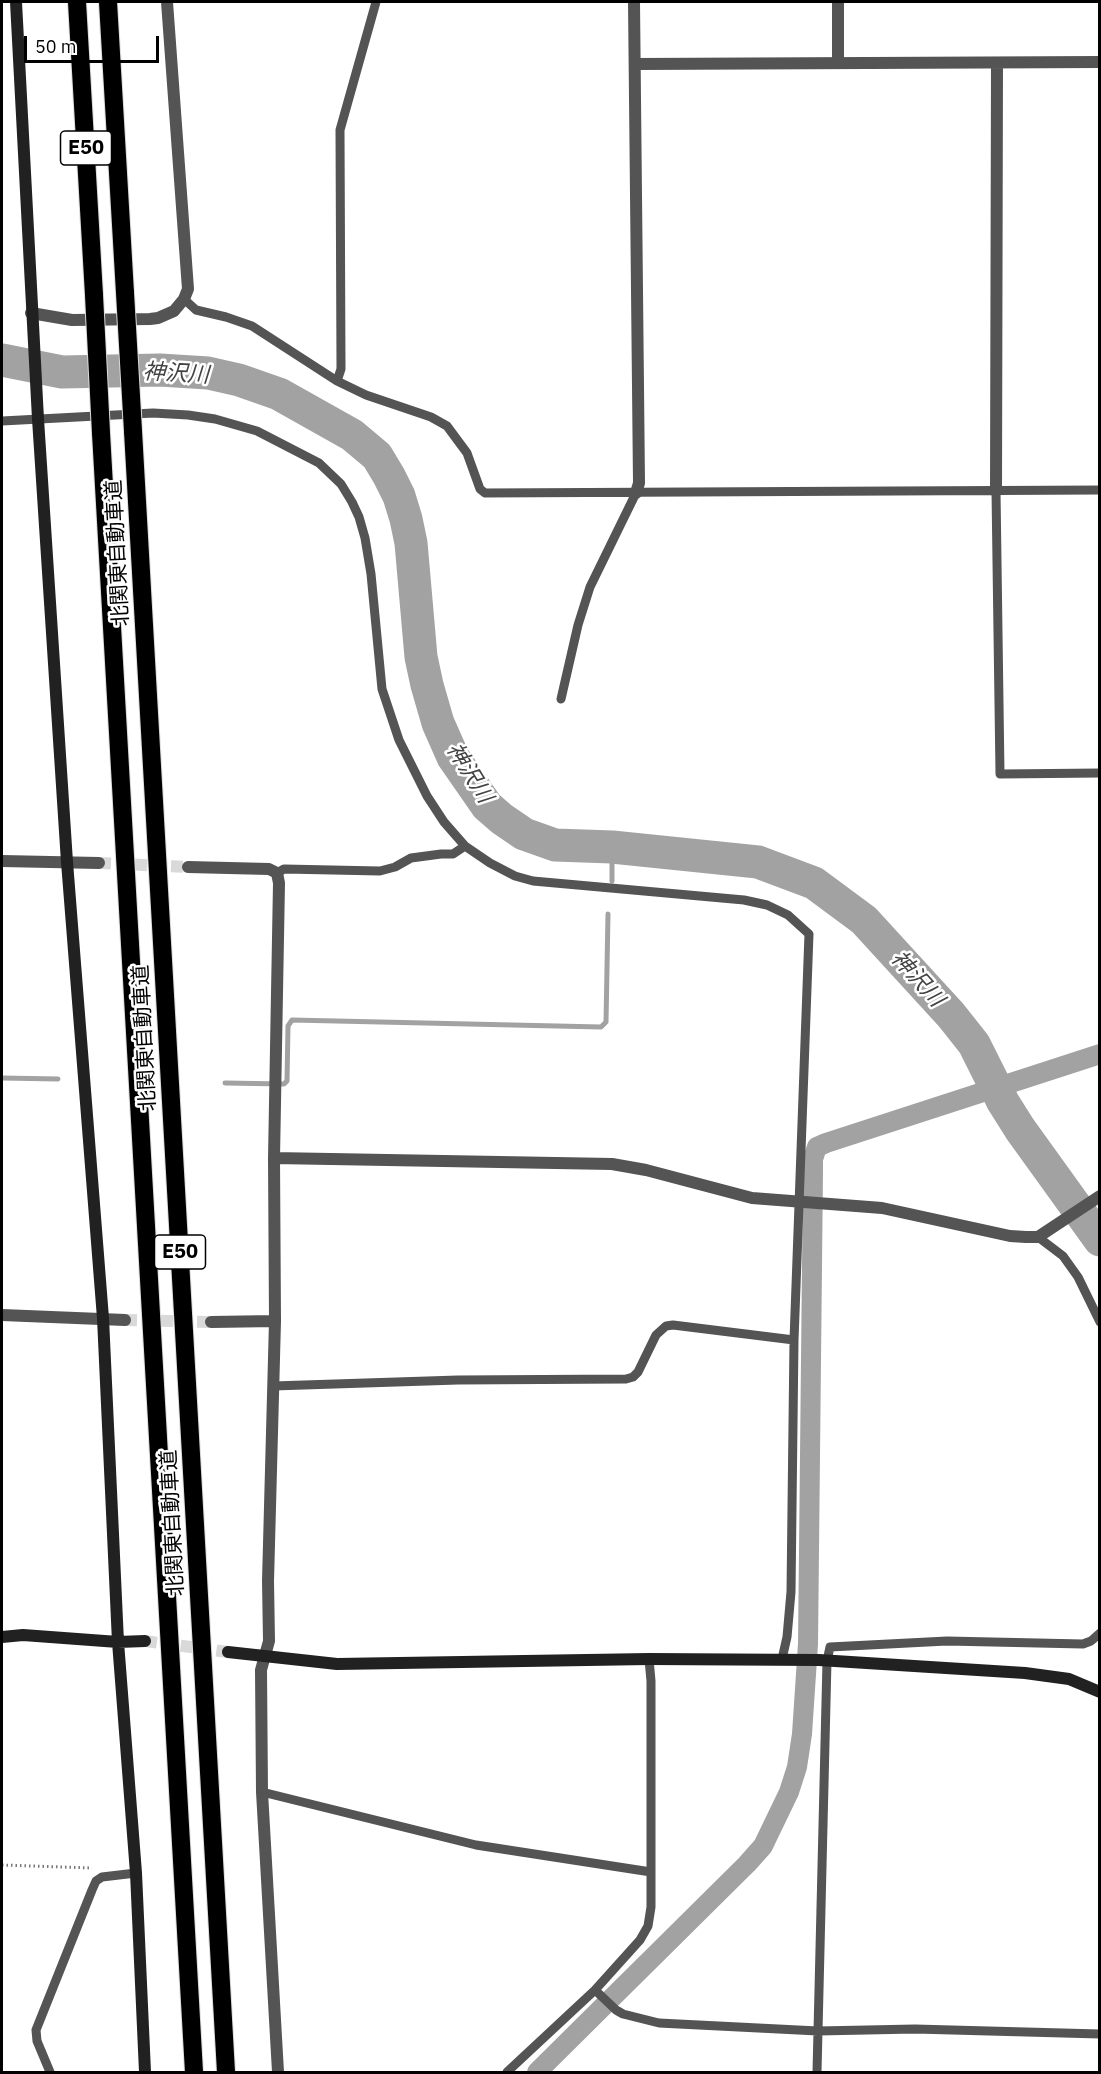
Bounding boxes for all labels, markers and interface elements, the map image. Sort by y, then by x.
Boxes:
scale bar [27,24,162,62]
text: 50 m [35,35,77,58]
road number: E50 [60,131,112,165]
water label: 神沢川 [142,359,210,389]
street label: 北関東自動車道 [102,479,134,627]
water label: 神沢川 [440,738,498,808]
water label: 神沢川 [885,946,949,1012]
street label: 北関東自動車道 [129,964,161,1112]
road number: E50 [154,1235,206,1269]
street label: 北関東自動車道 [157,1449,189,1597]

